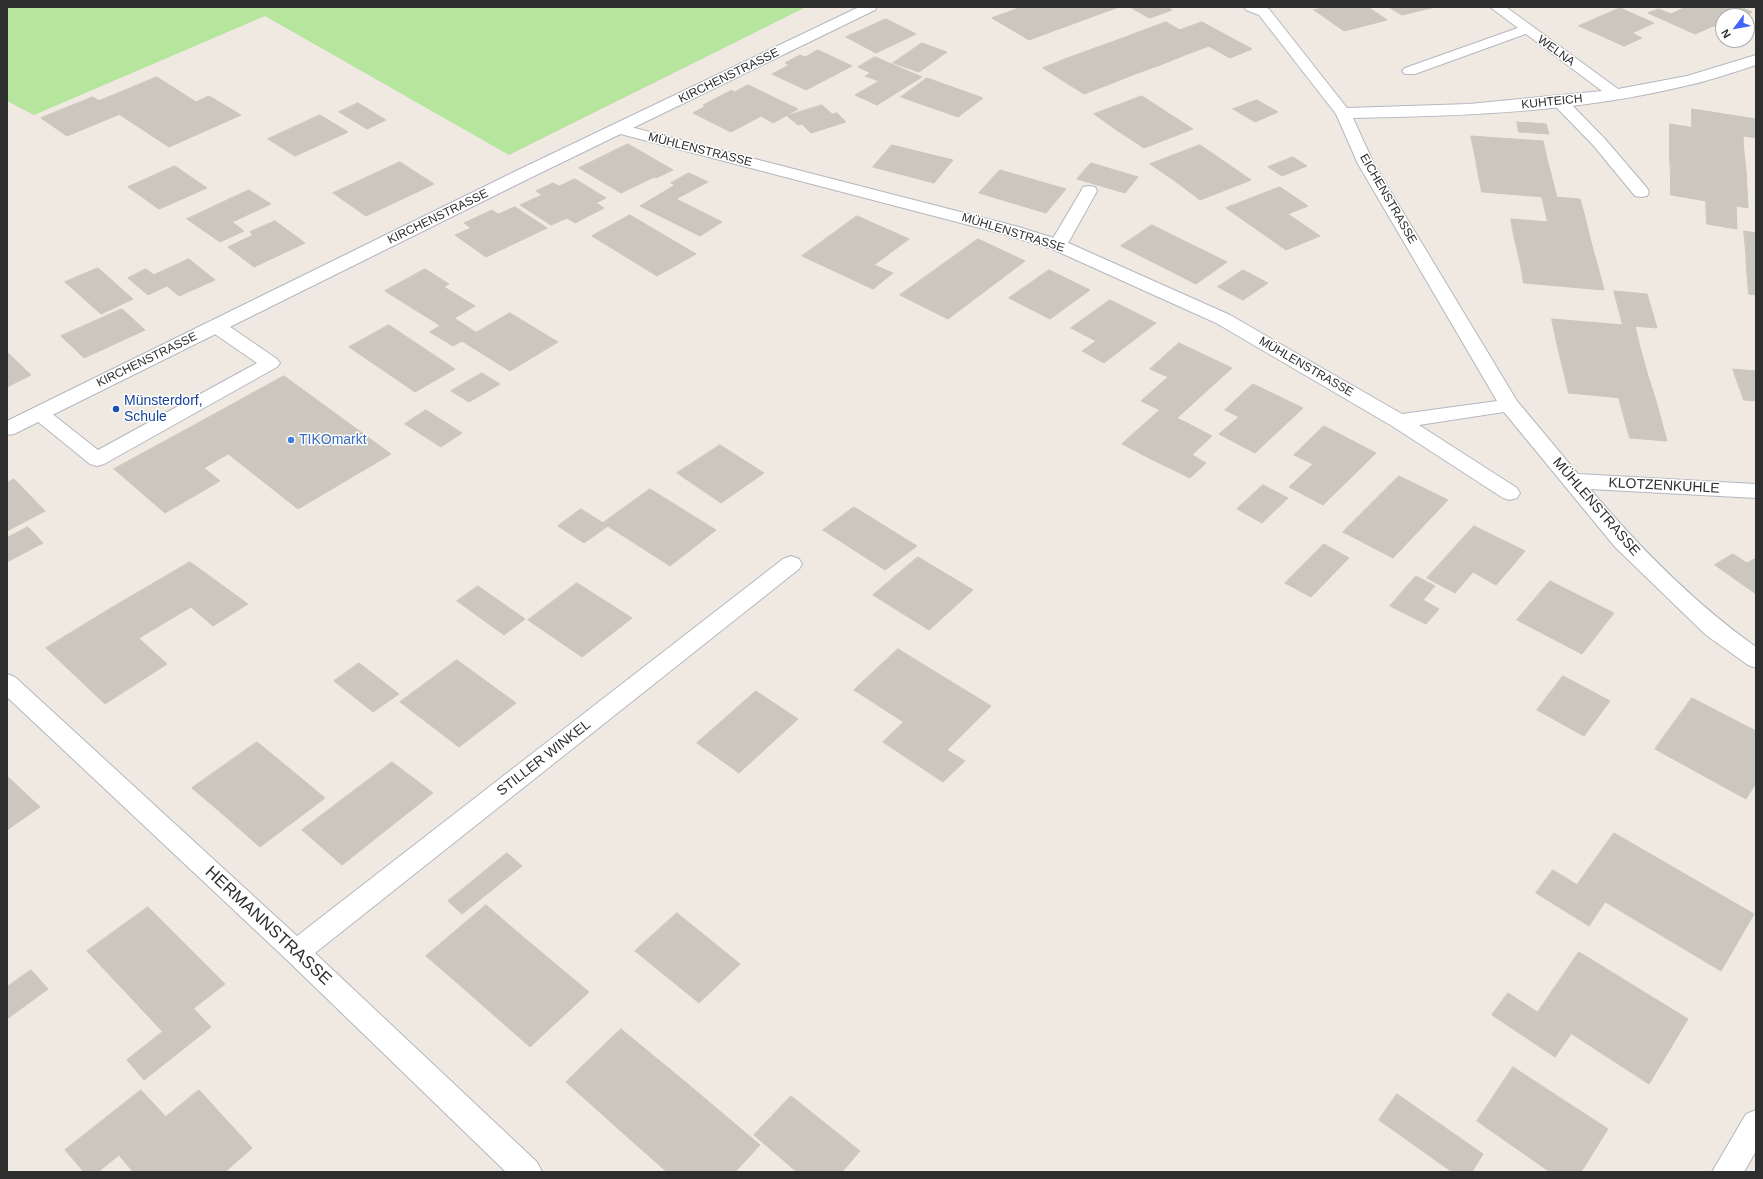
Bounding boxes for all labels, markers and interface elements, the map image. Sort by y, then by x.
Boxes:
north arrow [1715,8,1755,48]
text: N [1718,27,1733,40]
street label: WELNA [1535,33,1577,69]
street label: KIRCHENSTRASSE [676,45,782,107]
street label: KUHTEICH [1521,92,1583,112]
street label: MÜHLENSTRASSE [646,130,754,170]
street label: EICHENSTRASSE [1356,152,1420,246]
street label: KIRCHENSTRASSE [385,186,491,248]
street label: MÜHLENSTRASSE [960,211,1066,255]
street label: KIRCHENSTRASSE [94,329,200,391]
street label: MÜHLENSTRASSE [1256,334,1356,400]
place label: Münsterdorf, Schule [124,393,203,426]
marker: Münsterdorf, Schule [111,404,121,414]
place label: TIKOmarkt [299,432,367,448]
marker: TIKOmarkt [286,435,296,445]
street label: MÜHLENSTRASSE [1549,455,1643,559]
street label: KLOTZENKUHLE [1608,475,1720,497]
street label: STILLER WINKEL [494,716,594,800]
street label: HERMANNSTRASSE [201,862,335,990]

